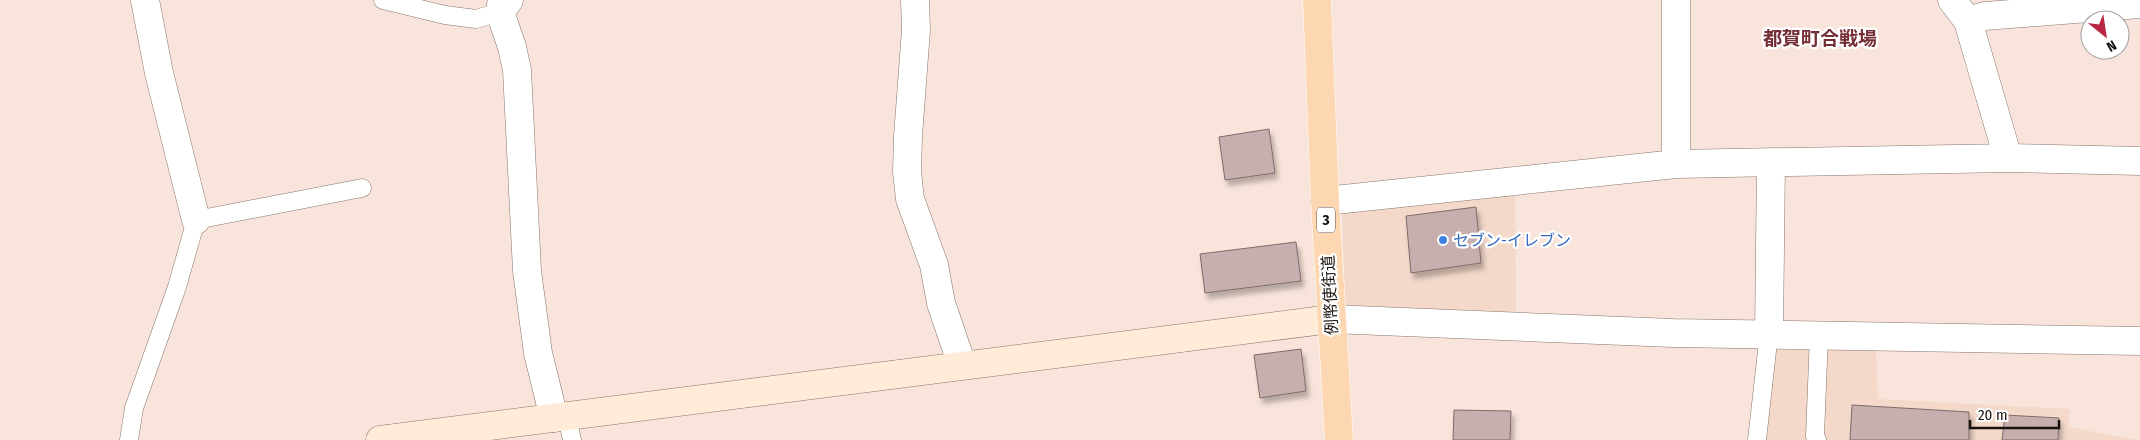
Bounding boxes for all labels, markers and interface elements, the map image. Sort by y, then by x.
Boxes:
north arrow [2080,10,2130,60]
district label: 都賀町合戦場 [1763,27,1877,50]
text: N [2103,36,2119,55]
road number: 3 [1317,208,1335,232]
place label: セブン-イレブン [1453,231,1571,250]
marker: セブン-イレブン [1437,234,1449,246]
street label: 例幣使街道 [1318,255,1342,335]
scale bar [1970,398,2059,430]
text: 20 m [1978,406,2008,424]

